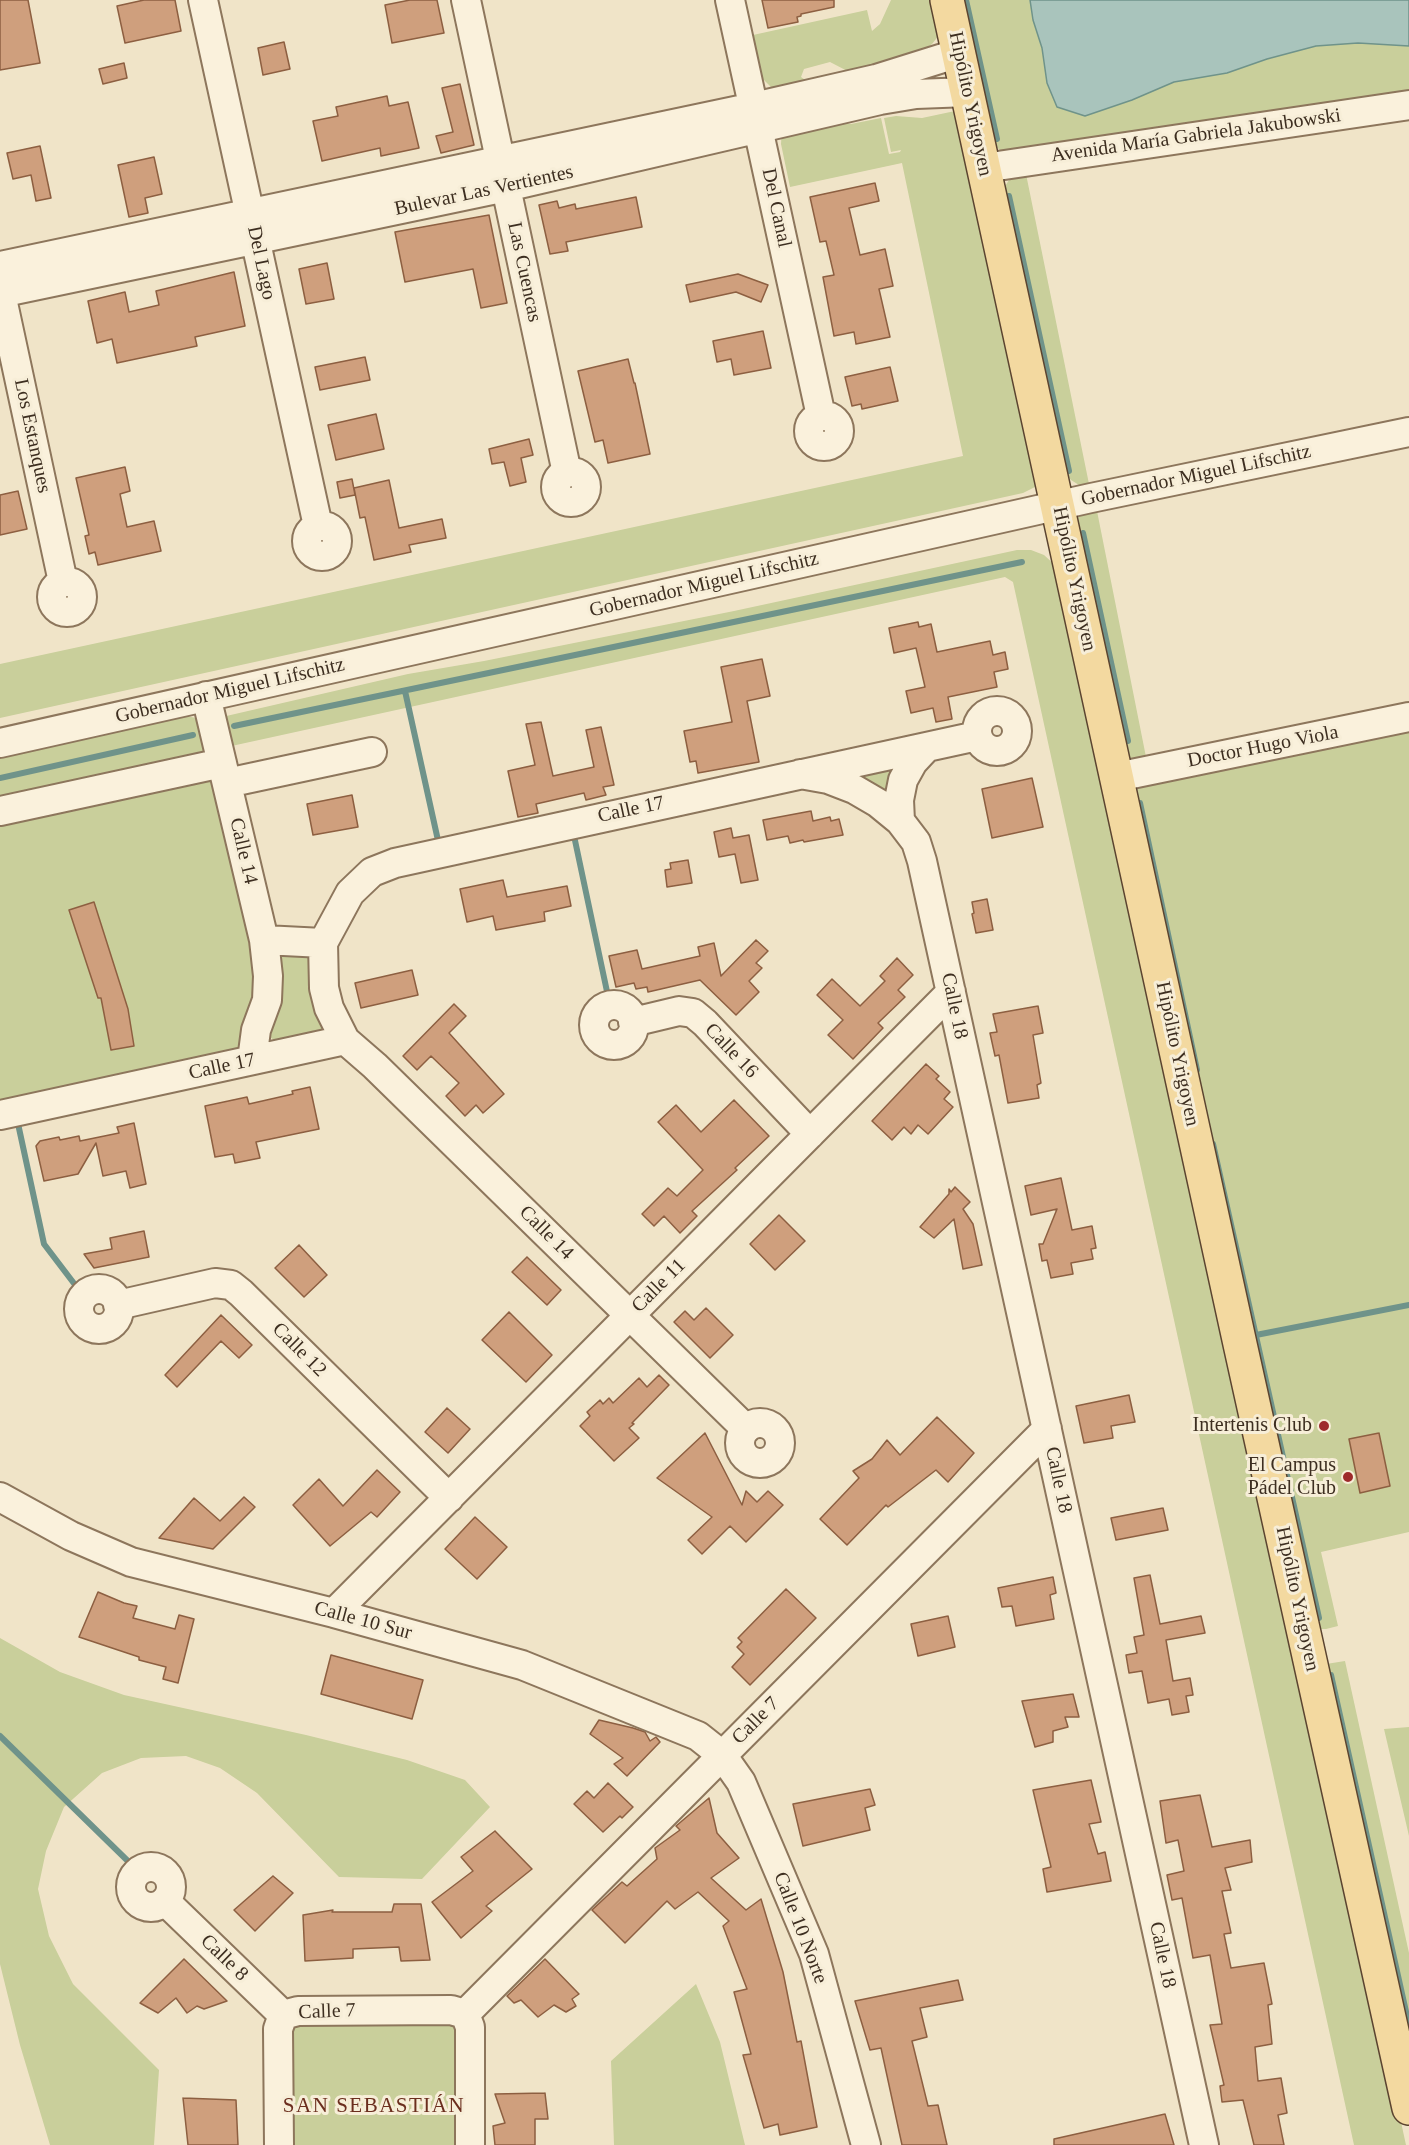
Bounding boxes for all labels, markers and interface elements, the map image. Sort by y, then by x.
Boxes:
street label: Hipólito Yrigoyen [943,30,997,178]
street label: Avenida María Gabriela Jakubowski [1050,104,1342,168]
street label: Bulevar Las Vertientes [392,160,576,222]
street label: Del Canal [756,166,796,250]
street label: Las Cuencas [502,220,546,324]
street label: Del Lago [241,224,281,302]
street label: Los Estanques [8,377,56,495]
street label: Gobernador Miguel Lifschitz [1079,440,1313,512]
street label: Hipólito Yrigoyen [1047,505,1101,653]
street label: Gobernador Miguel Lifschitz [587,547,821,623]
street label: Gobernador Miguel Lifschitz [113,653,347,729]
street label: Doctor Hugo Viola [1186,721,1340,773]
street label: Calle 17 [596,791,666,829]
street label: Calle 14 [224,816,262,886]
street label: Calle 18 [935,971,973,1041]
street label: Hipólito Yrigoyen [1150,980,1204,1128]
street label: Calle 16 [699,1018,763,1084]
street label: Calle 17 [187,1048,257,1086]
street label: Calle 14 [514,1201,578,1265]
street label: Calle 11 [627,1254,691,1318]
street label: Calle 12 [267,1318,331,1382]
place label: Intertenis Club [1193,1414,1312,1438]
marker: Intertenis Club [1317,1419,1331,1433]
street label: Calle 18 [1039,1445,1077,1515]
place label: El Campus Pádel Club [1248,1454,1336,1501]
marker: El Campus Pádel Club [1341,1470,1355,1484]
street label: Hipólito Yrigoyen [1270,1525,1324,1673]
street label: Calle 10 Sur [312,1596,414,1646]
street label: Calle 7 [727,1692,785,1750]
street label: Calle 10 Norte [768,1869,832,1987]
street label: Calle 18 [1143,1920,1181,1990]
street label: Calle 8 [195,1929,253,1987]
street label: Calle 7 [298,1999,356,2025]
district label: SAN SEBASTIÁN [283,2093,465,2119]

